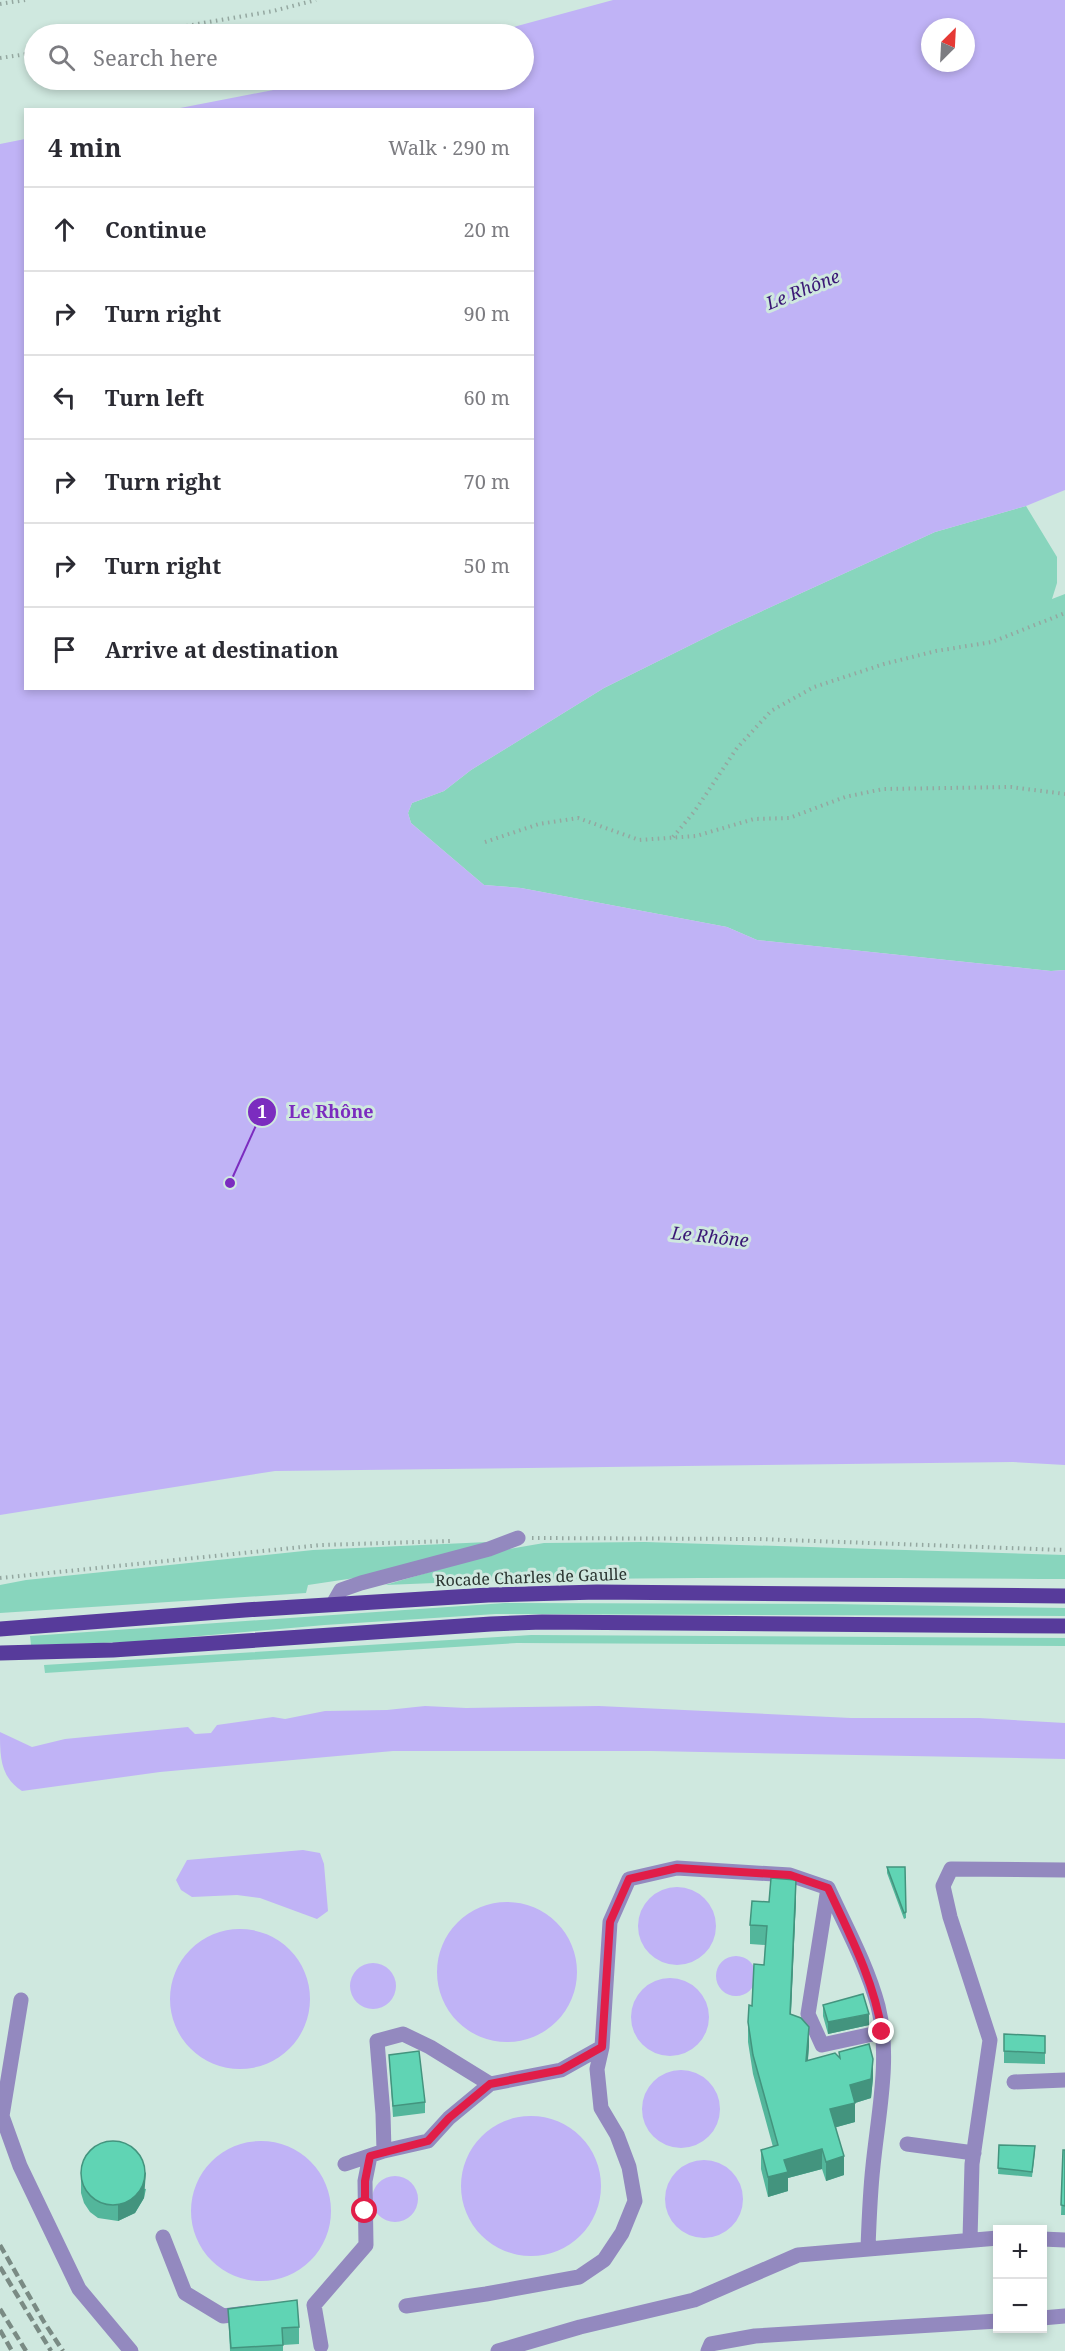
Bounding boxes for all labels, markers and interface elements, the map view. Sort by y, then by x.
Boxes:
north arrow [921,18,975,72]
search box [24,24,534,90]
icon: search [45,41,78,74]
text: Search here [93,42,218,72]
text: 4 min [48,129,122,165]
text: Walk · 290 m [388,134,510,161]
icon: ahead [48,213,81,246]
text: Continue [105,214,207,244]
text: 20 m [464,216,510,243]
water label: Le Rhône [761,263,843,315]
icon: right [48,297,81,330]
text: Turn right [105,298,221,328]
text: 90 m [464,300,510,327]
icon: left [48,381,81,414]
text: Turn left [105,382,204,412]
text: 60 m [464,384,510,411]
icon: right [48,465,81,498]
text: Turn right [105,466,221,496]
text: 70 m [464,468,510,495]
icon: right [48,549,81,582]
text: Turn right [105,550,221,580]
text: 50 m [464,552,510,579]
icon: arrive [48,633,81,666]
text: Arrive at destination [105,634,339,664]
callout: Le Rhône [247,1094,386,1130]
text: 1 [257,1099,267,1123]
text: Le Rhône [289,1099,373,1123]
water label: Le Rhône [669,1220,750,1252]
street label: Rocade Charles de Gaulle [435,1563,627,1591]
route end [868,2018,894,2044]
route start [351,2197,377,2223]
map controls [993,2225,1047,2333]
button: + [993,2225,1047,2279]
button: − [993,2279,1047,2333]

